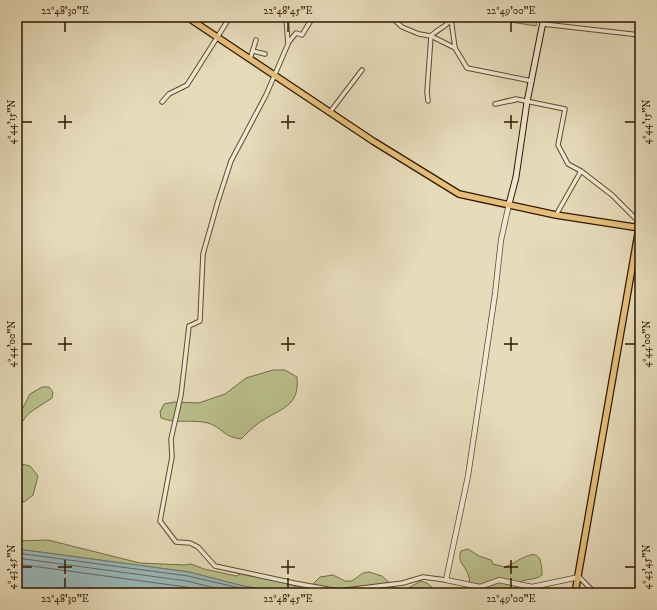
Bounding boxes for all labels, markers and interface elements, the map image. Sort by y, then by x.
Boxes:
text: 22°48'30"E [41,5,89,17]
text: 22°48'45"E [263,5,313,17]
text: 22°49'00"E [486,5,536,17]
text: 4°44'15"N [6,100,18,144]
text: 4°44'15"N [641,100,653,144]
text: 4°44'00"N [6,321,18,367]
text: 4°44'00"N [641,321,653,367]
text: 4°43'45"N [6,545,18,589]
text: 4°43'45"N [641,545,653,589]
text: 22°48'30"E [41,593,89,605]
text: 22°48'45"E [263,593,313,605]
text: 22°49'00"E [486,593,536,605]

